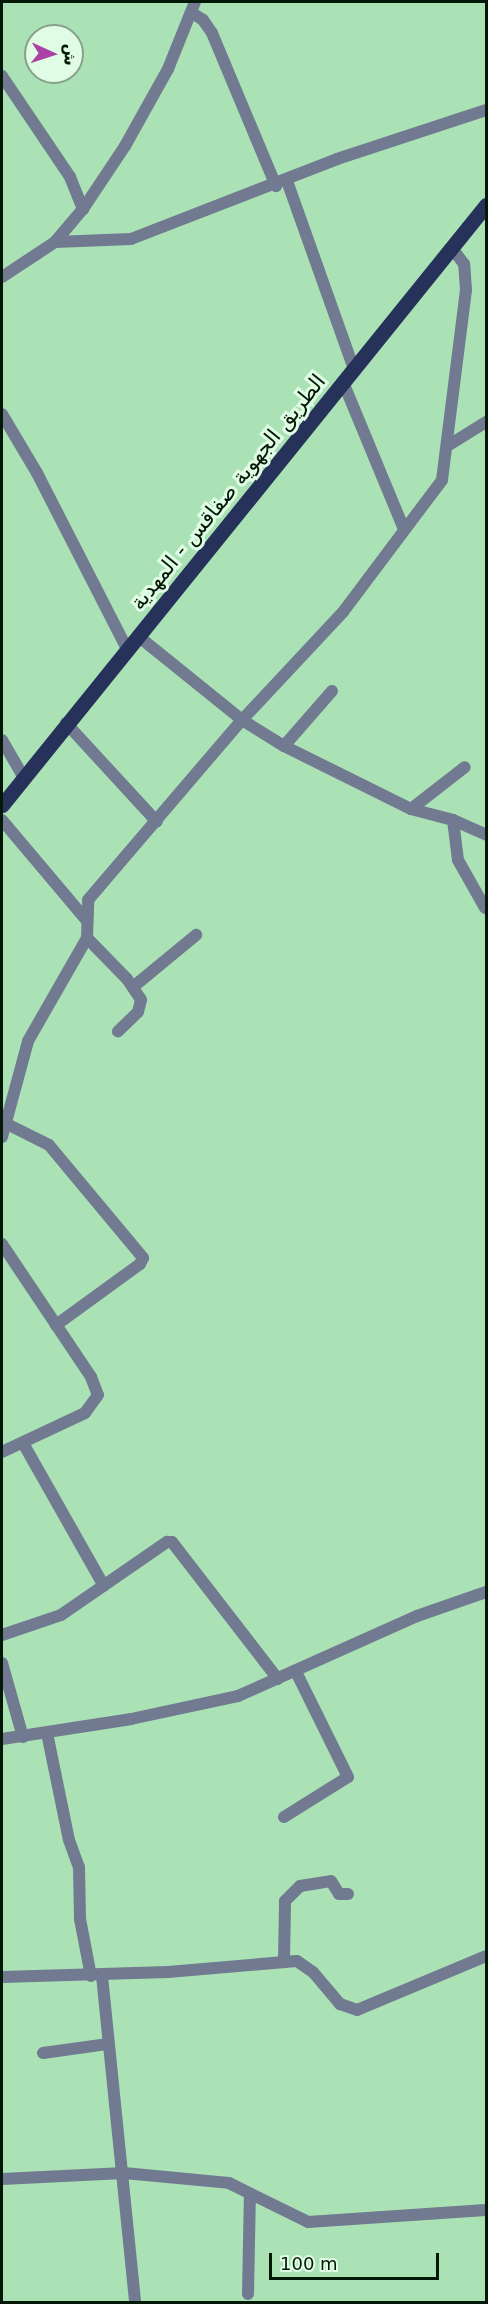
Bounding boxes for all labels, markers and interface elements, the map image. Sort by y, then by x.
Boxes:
north arrow [24,24,84,84]
text: ش [60,43,81,66]
street label: الطريق الجهوية صفاقس - المهدية [125,369,331,615]
scale bar [272,2241,442,2279]
text: 100 m [280,2253,338,2274]

